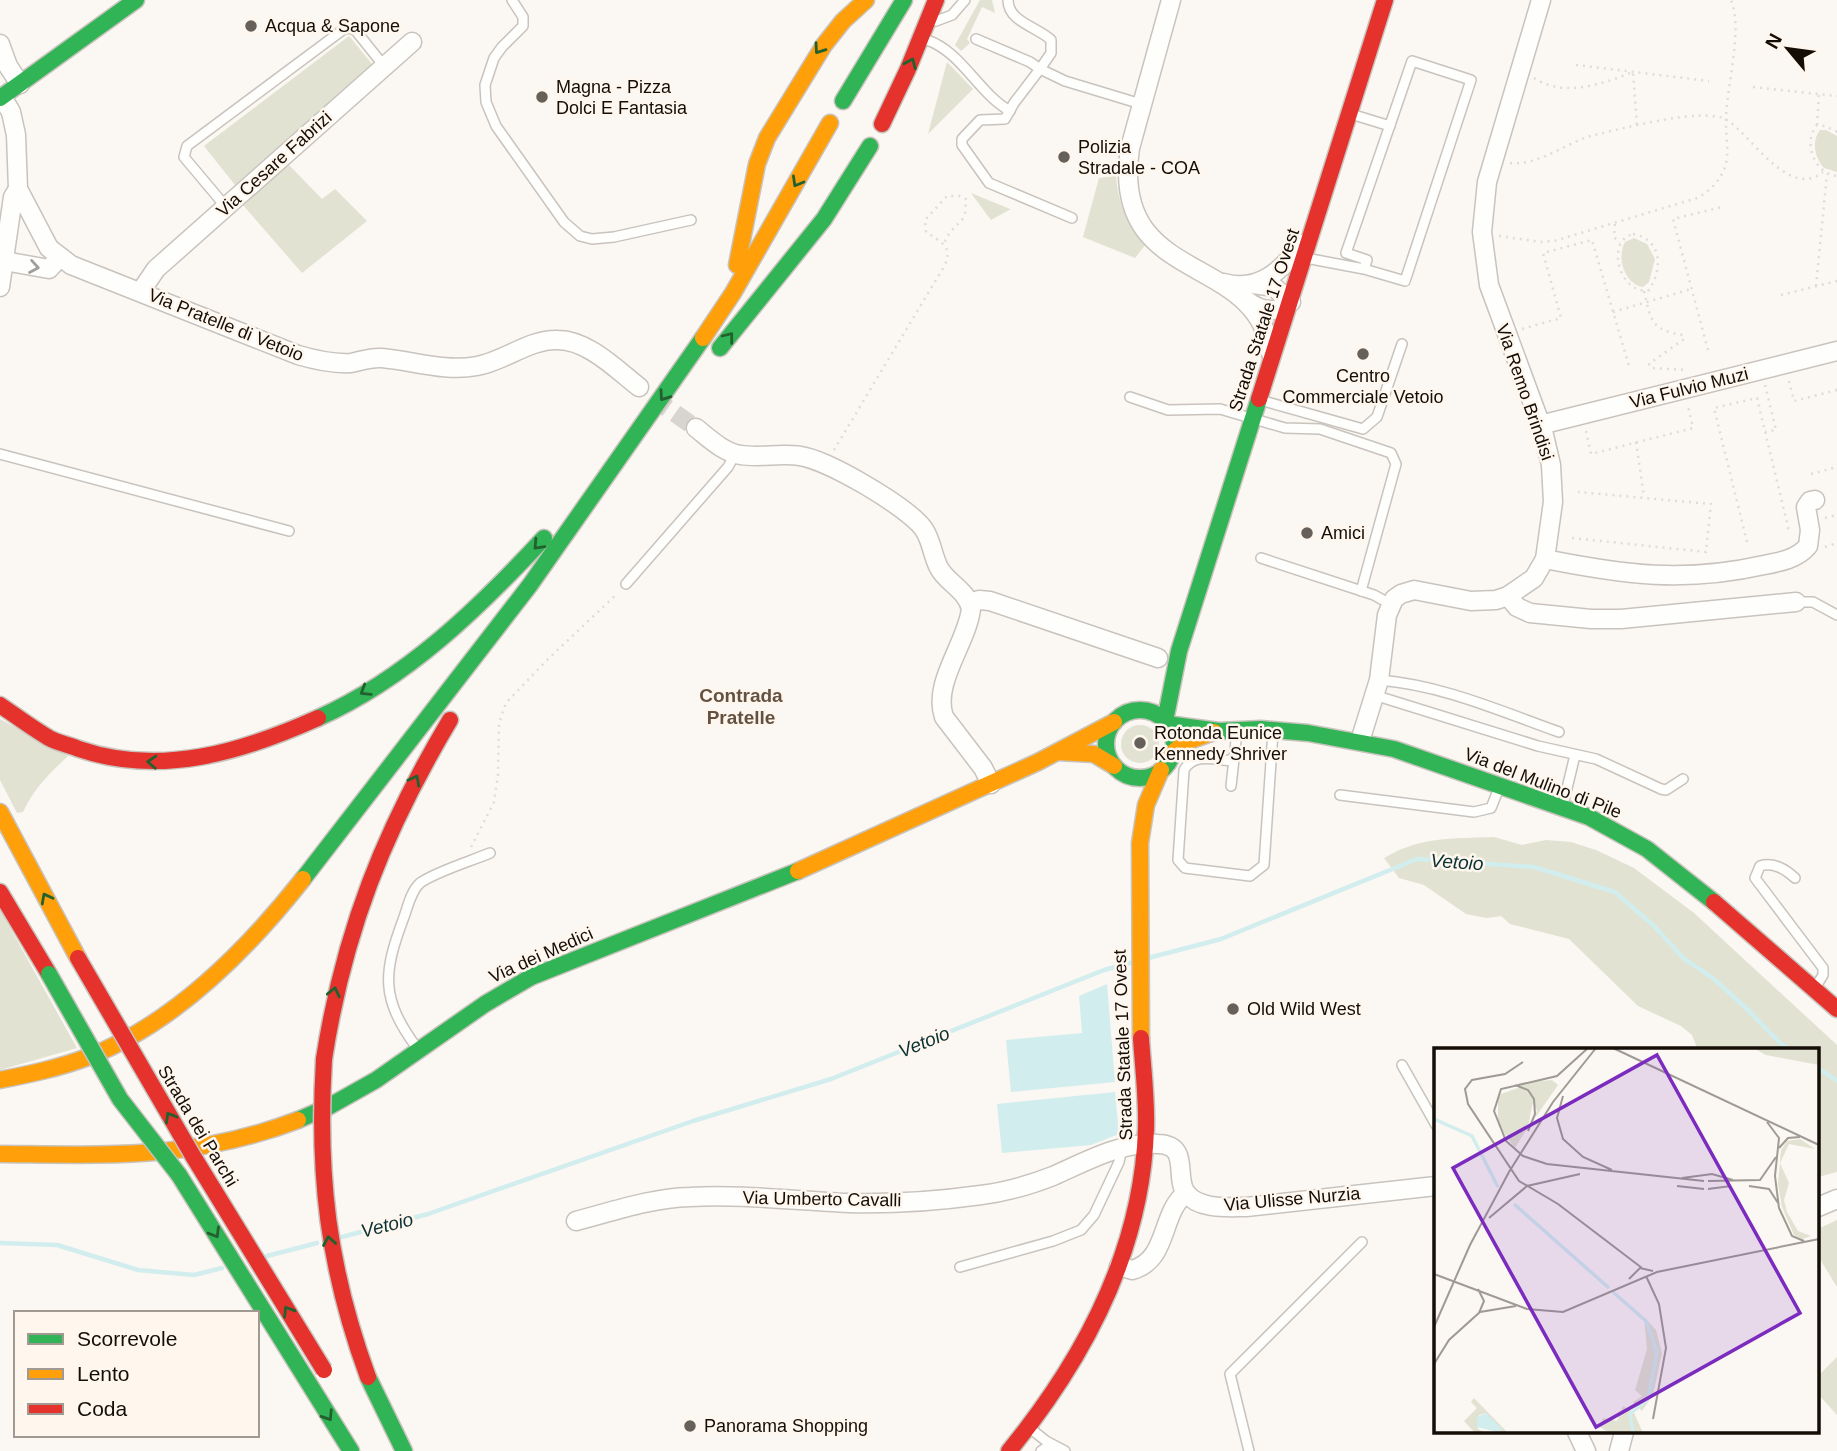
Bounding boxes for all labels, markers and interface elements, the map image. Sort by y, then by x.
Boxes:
north arrow [1753,14,1823,84]
place label: Acqua & Sapone [265,16,400,36]
marker: Acqua & Sapone [243,18,259,34]
text: N [1761,30,1786,52]
one-way arrow [815,41,827,54]
one-way arrow [903,58,917,70]
place label: Magna - Pizza Dolci E Fantasia [556,77,688,118]
marker: Magna - Pizza Dolci E Fantasia [534,89,550,105]
street label: Via Cesare Fabrizi [212,107,336,221]
place label: Polizia Stradale - COA [1078,137,1200,178]
marker: Polizia Stradale - COA [1056,149,1072,165]
one-way arrow [792,175,805,188]
street label: Strada Statale 17 Ovest [1225,226,1303,414]
one-way arrow [28,259,40,274]
street label: Via Pratelle di Vetoio [145,285,307,365]
street label: Via Remo Brindisi [1492,321,1558,463]
one-way arrow [720,333,733,345]
marker: Centro Commerciale Vetoio [1355,346,1371,362]
street label: Via Fulvio Muzi [1628,364,1750,412]
place label: Centro Commerciale Vetoio [1282,366,1444,407]
one-way arrow [660,388,672,401]
place label: Amici [1321,523,1365,543]
marker: Amici [1299,525,1315,541]
one-way arrow [533,537,546,550]
one-way arrow [359,683,372,696]
district label: Contrada Pratelle [699,685,783,728]
place label: Rotonda Eunice Kennedy Shriver [1154,723,1287,764]
marker: Rotonda Eunice Kennedy Shriver [1132,735,1148,751]
street label: Via del Mulino di Pile [1462,744,1624,822]
one-way arrow [146,755,157,770]
one-way arrow [407,775,420,787]
water label: Vetoio [1430,850,1484,874]
one-way arrow [40,893,54,905]
street label: Via dei Medici [486,923,596,987]
street label: Strada Statale 17 Ovest [1110,949,1136,1141]
one-way arrow [326,986,341,998]
place label: Old Wild West [1247,999,1361,1019]
marker: Old Wild West [1225,1001,1241,1017]
water label: Vetoio [895,1022,953,1062]
inset map [1434,1048,1820,1434]
street label: Strada dei Parchi [154,1062,242,1190]
one-way arrow [165,1112,178,1124]
street label: Via Ulisse Nurzia [1223,1183,1362,1215]
street label: Via Umberto Cavalli [742,1188,902,1210]
water label: Vetoio [359,1208,415,1242]
one-way arrow [206,1225,219,1238]
one-way arrow [322,1235,337,1247]
one-way arrow [284,1306,297,1319]
legend [14,1311,259,1437]
text: Scorrevole [77,1327,177,1350]
text: Lento [77,1362,130,1385]
text: Coda [77,1397,128,1420]
one-way arrow [320,1409,333,1422]
place label: Panorama Shopping [704,1416,868,1436]
marker: Panorama Shopping [682,1418,698,1434]

